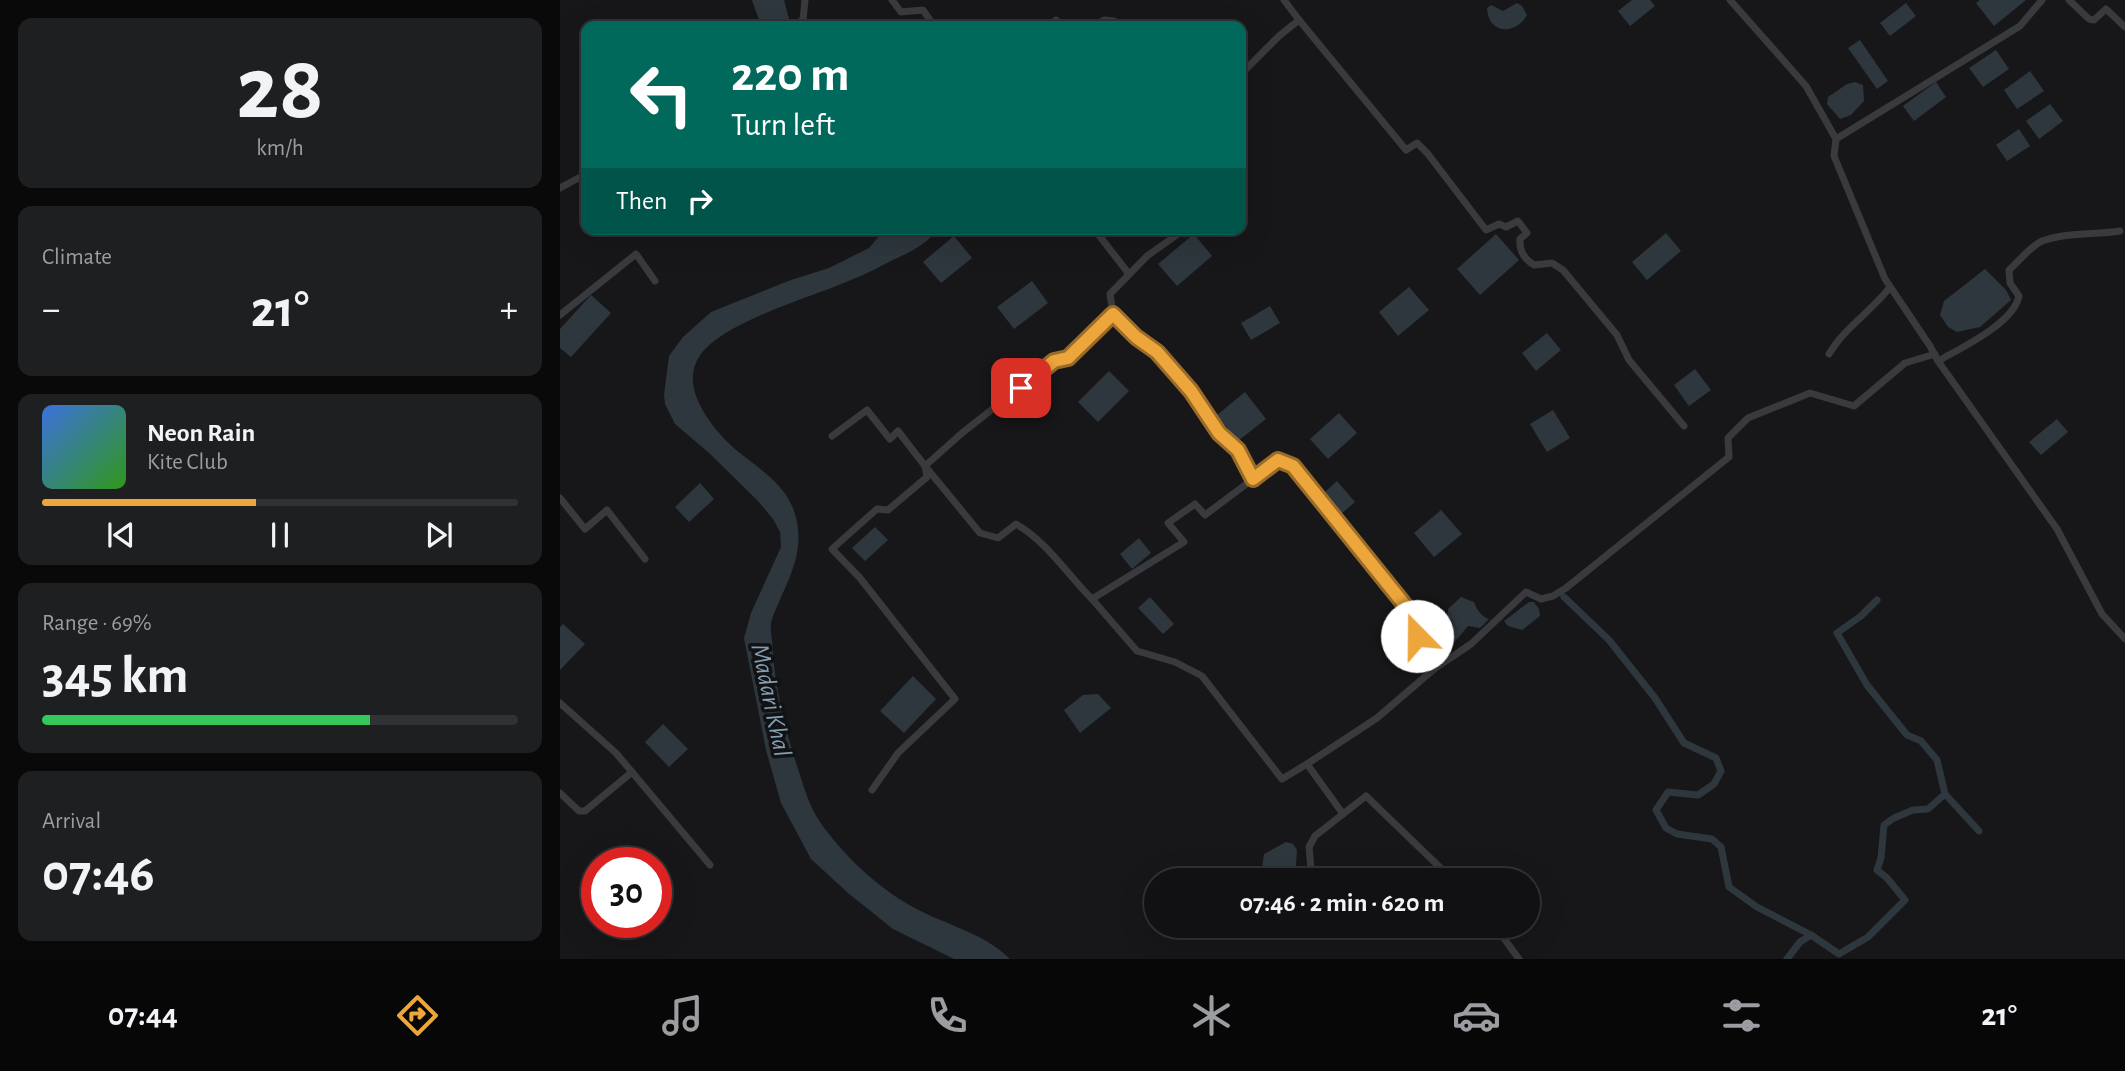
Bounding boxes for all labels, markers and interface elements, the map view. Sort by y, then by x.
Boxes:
text: 28 [236,44,324,135]
icon: left [616,49,707,140]
text: 220 m [731,51,850,100]
text: Turn left [731,109,835,141]
text: km/h [256,137,304,160]
icon: right [681,182,719,220]
text: Then [616,188,667,214]
text: Climate [42,246,112,269]
text: 21° [251,284,309,336]
text: − [42,291,60,329]
text: + [500,291,518,329]
pin [991,358,1051,418]
icon: arrive [1002,369,1040,407]
text: Neon Rain [147,420,255,446]
text: Kite Club [147,451,228,474]
icon: previous [102,516,140,554]
icon: pause [261,516,299,554]
icon: next [420,516,458,554]
position arrow [1380,599,1454,673]
text: Range · 69% [42,612,152,635]
water label: Madari Khal [746,641,796,759]
text: 345 km [42,650,189,702]
text: Arrival [42,810,101,833]
speed limit sign: 30 [581,847,672,938]
text: 07:46 [42,848,155,900]
text: 07:46 · 2 min · 620 m [1240,890,1444,916]
icon: directions [393,991,442,1040]
icon: music [658,991,707,1040]
icon: phone [923,991,972,1040]
icon: climate [1187,991,1236,1040]
icon: car [1452,991,1501,1040]
icon: filters [1717,991,1766,1040]
text: 07:44 [108,999,178,1031]
text: 21° [1981,999,2017,1031]

